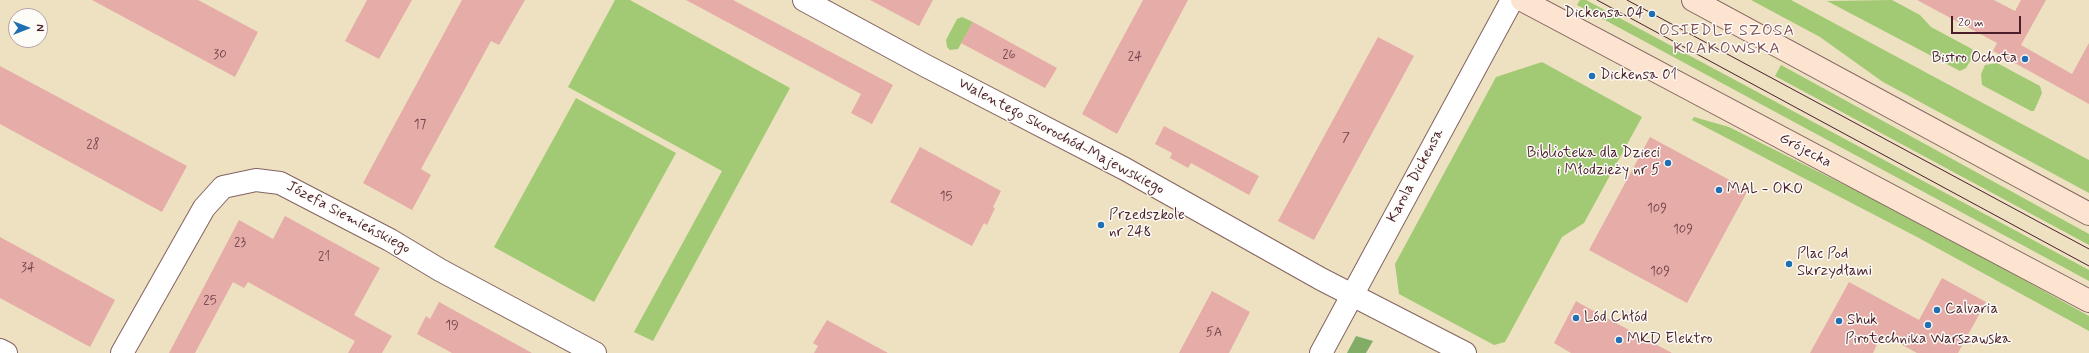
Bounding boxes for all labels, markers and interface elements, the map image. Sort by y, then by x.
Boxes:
place label: Dickensa 04 [1564,5,1644,23]
north arrow [8,8,48,48]
scale bar [1953,8,2023,34]
marker: Dickensa 04 [1647,9,1657,19]
text: 20 m [1958,15,1984,31]
district label: OSIEDLE SZOSA KRAKOWSKA [1660,22,1794,60]
text: N [32,24,46,32]
house number: 30 [213,47,227,63]
house number: 26 [1002,47,1016,63]
house number: 24 [1128,49,1142,65]
place label: Bistro Ochota [1932,50,2017,68]
marker: Bistro Ochota [2020,54,2030,64]
place label: Dickensa 01 [1600,67,1677,85]
marker: Dickensa 01 [1587,71,1597,81]
street label: Walentego Skorochód-Majewskiego [955,75,1167,199]
house number: 17 [414,117,426,133]
street label: Karola Dickensa [1384,126,1448,226]
house number: 7 [1342,130,1350,146]
street label: Grójecka [1776,130,1834,172]
house number: 28 [86,137,100,153]
place label: Biblioteka dla Dzieci i Młodzieży nr 5 [1527,145,1660,180]
marker: Biblioteka dla Dzieci i Młodzieży nr 5 [1663,158,1673,168]
street label: Józefa Siemieńskiego [283,178,413,258]
place label: MAL - OKO [1727,181,1803,199]
marker: MAL - OKO [1714,185,1724,195]
house number: 15 [940,189,952,205]
house number: 109 [1647,201,1667,217]
place label: Przedszkole nr 248 [1109,207,1185,242]
marker: Przedszkole nr 248 [1096,220,1106,230]
house number: 109 [1673,222,1693,238]
house number: 23 [234,235,246,251]
place label: Plac Pod Skrzydłami [1797,246,1872,281]
house number: 21 [318,249,330,265]
marker: Plac Pod Skrzydłami [1784,259,1794,269]
house number: 34 [21,260,35,276]
house number: 109 [1650,264,1670,280]
house number: 25 [203,293,217,309]
place label: Calvaria [1945,301,1998,319]
marker: Calvaria [1932,305,1942,315]
place label: Lód Chłód [1584,309,1647,327]
place label: Shuk [1847,312,1877,330]
marker: Lód Chłód [1571,313,1581,323]
marker: Shuk [1834,316,1844,326]
house number: 19 [445,318,459,334]
marker: Pirotechnika Warszawska [1923,320,1933,330]
house number: 5A [1206,325,1222,341]
place label: MKD Elektro [1627,331,1712,349]
place label: Pirotechnika Warszawska [1845,331,2011,349]
marker: MKD Elektro [1614,335,1624,345]

